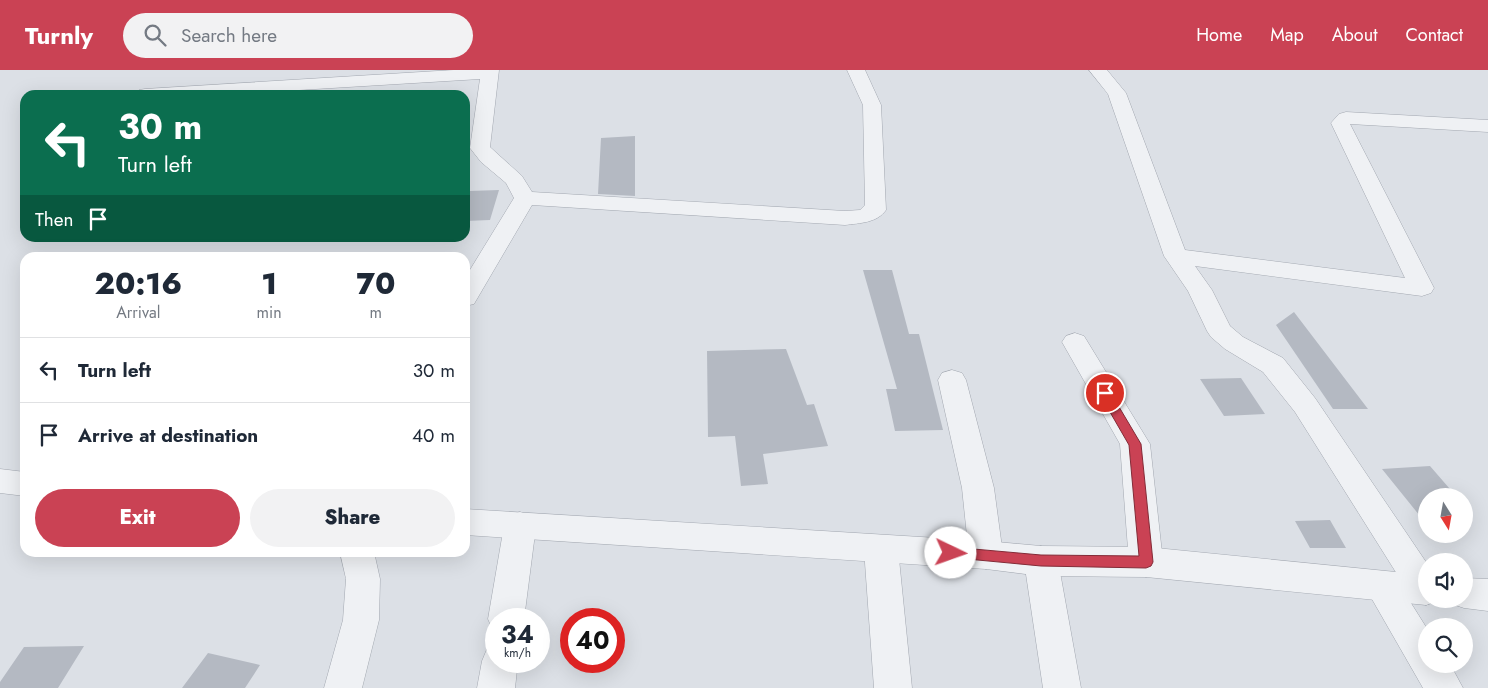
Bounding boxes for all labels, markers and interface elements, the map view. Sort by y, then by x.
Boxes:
search box [123,13,473,58]
text: Turnly [25,18,93,53]
icon: search [141,21,169,49]
text: Search here [181,22,277,49]
text: Home [1196,22,1242,48]
text: Map [1270,22,1304,48]
text: About [1332,22,1377,48]
text: Contact [1405,22,1463,48]
text: 30 m [118,102,202,152]
icon: left [35,110,100,175]
text: Turn left [118,148,192,180]
icon: arrive [84,205,112,233]
text: Then [35,206,74,233]
text: 20:16 [95,262,182,305]
text: 1 [261,262,277,305]
text: 70 [356,262,395,305]
text: Arrival [116,301,160,324]
text: min [257,301,282,324]
text: m [370,301,382,324]
icon: left [35,356,63,384]
text: Turn left [78,357,151,384]
text: 30 m [413,357,455,384]
pin [1084,372,1126,414]
icon: arrive [1091,379,1119,407]
icon: arrive [35,421,63,449]
text: Arrive at destination [78,422,258,449]
text: 40 m [412,422,455,449]
north arrow [1418,488,1472,542]
map controls [1418,488,1473,673]
button: Exit [35,489,240,547]
button: Share [250,489,455,547]
position arrow [924,526,976,578]
button: sound [1418,553,1473,608]
speed limit sign: 40 [560,608,625,673]
text: 34 [501,616,534,652]
button: search [1418,618,1473,673]
text: km/h [504,644,531,662]

